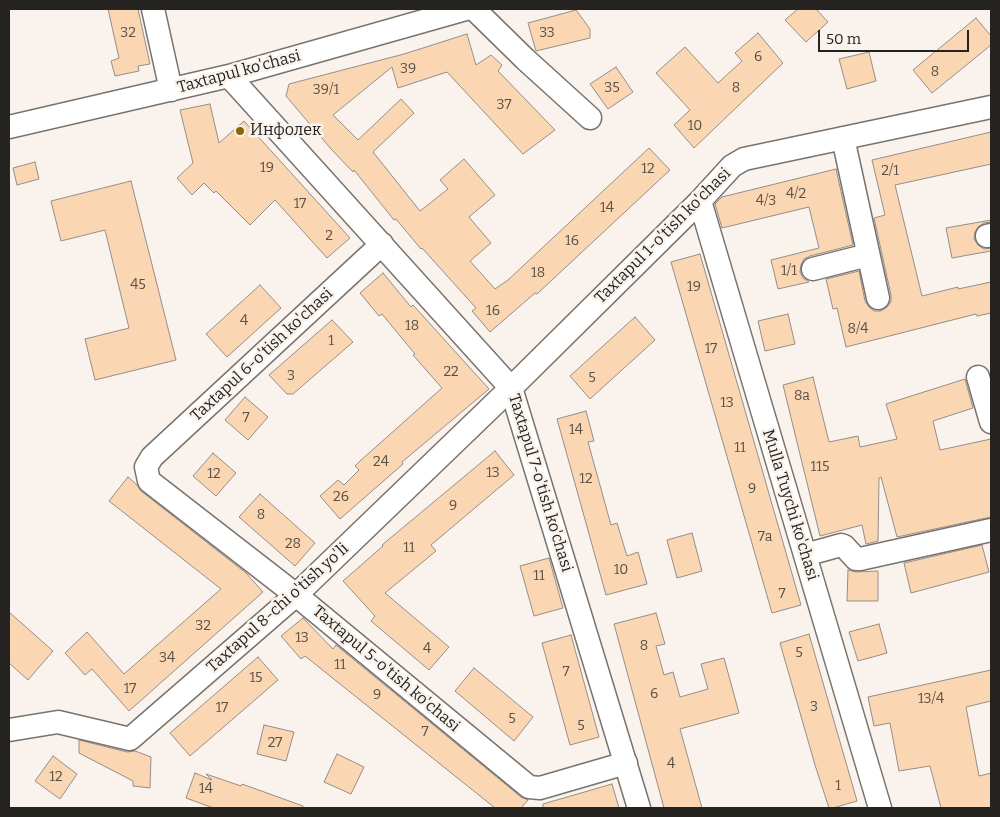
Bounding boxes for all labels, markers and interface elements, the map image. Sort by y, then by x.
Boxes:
scale bar [820,20,971,52]
house number: 32 [120,25,136,41]
house number: 33 [539,25,555,41]
text: 50 m [826,30,861,48]
street label: Taxtapul ko'chasi [175,46,303,98]
house number: 6 [754,49,762,65]
house number: 39 [400,61,416,77]
house number: 8 [931,64,939,80]
house number: 35 [604,80,620,96]
house number: 8 [732,80,740,96]
house number: 39/1 [313,82,339,98]
house number: 37 [496,97,512,113]
house number: 10 [688,118,702,134]
place label: Инфолек [250,121,321,141]
marker: Инфолек [234,125,246,137]
house number: 19 [260,160,274,176]
house number: 12 [641,161,655,177]
house number: 2/1 [881,163,899,179]
street label: Taxtapul 1-o'tish ko'chasi [591,164,735,308]
house number: 4/2 [786,186,806,202]
house number: 4/3 [756,193,776,209]
house number: 17 [294,196,306,212]
house number: 14 [600,200,614,216]
house number: 2 [325,228,333,244]
house number: 16 [565,233,579,249]
house number: 1/1 [781,263,797,279]
house number: 18 [531,265,545,281]
house number: 45 [130,277,146,293]
house number: 19 [687,279,701,295]
street label: Taxtapul 6-o'tish ko'chasi [187,284,337,426]
house number: 16 [486,303,500,319]
house number: 4 [240,313,248,329]
house number: 18 [405,318,419,334]
house number: 8/4 [848,321,868,337]
house number: 1 [328,333,334,349]
house number: 17 [705,341,717,357]
house number: 22 [443,364,459,380]
house number: 3 [287,368,295,384]
house number: 5 [588,370,596,386]
house number: 8а [794,388,810,404]
street label: Taxtapul 7-o'tish ko'chasi [504,392,576,574]
house number: 13 [720,395,734,411]
house number: 7 [242,410,250,426]
house number: 14 [569,422,583,438]
street label: Mulla Tuychi ko'chasi [758,427,822,583]
house number: 11 [734,440,746,456]
house number: 24 [373,454,389,470]
house number: 115 [811,459,829,475]
house number: 13 [486,465,500,481]
house number: 12 [207,466,221,482]
house number: 12 [579,471,593,487]
house number: 9 [748,481,756,497]
house number: 26 [333,489,349,505]
house number: 9 [449,498,457,514]
house number: 8 [257,507,265,523]
house number: 7а [758,529,772,545]
house number: 28 [285,536,301,552]
street label: Taxtapul 8-chi o'tish yo'li [203,539,353,677]
house number: 11 [403,540,415,556]
house number: 10 [614,562,628,578]
house number: 11 [533,568,545,584]
house number: 7 [778,586,786,602]
street label: Taxtapul 5-o'tish ko'chasi [308,602,464,736]
house number: 32 [195,618,211,634]
house number: 13 [295,630,309,646]
house number: 8 [640,638,648,654]
house number: 4 [423,641,431,657]
house number: 5 [795,645,803,661]
house number: 34 [159,650,175,666]
house number: 11 [334,657,346,673]
house number: 7 [562,664,570,680]
house number: 15 [249,670,263,686]
house number: 17 [124,681,136,697]
house number: 6 [650,686,658,702]
house number: 9 [373,687,381,703]
house number: 13/4 [918,691,944,707]
house number: 3 [810,699,818,715]
house number: 17 [216,700,228,716]
house number: 5 [508,711,516,727]
house number: 5 [577,718,585,734]
house number: 7 [421,724,429,740]
house number: 27 [268,735,282,751]
house number: 4 [667,756,675,772]
house number: 12 [49,769,63,785]
house number: 1 [835,778,841,794]
house number: 14 [199,781,213,797]

